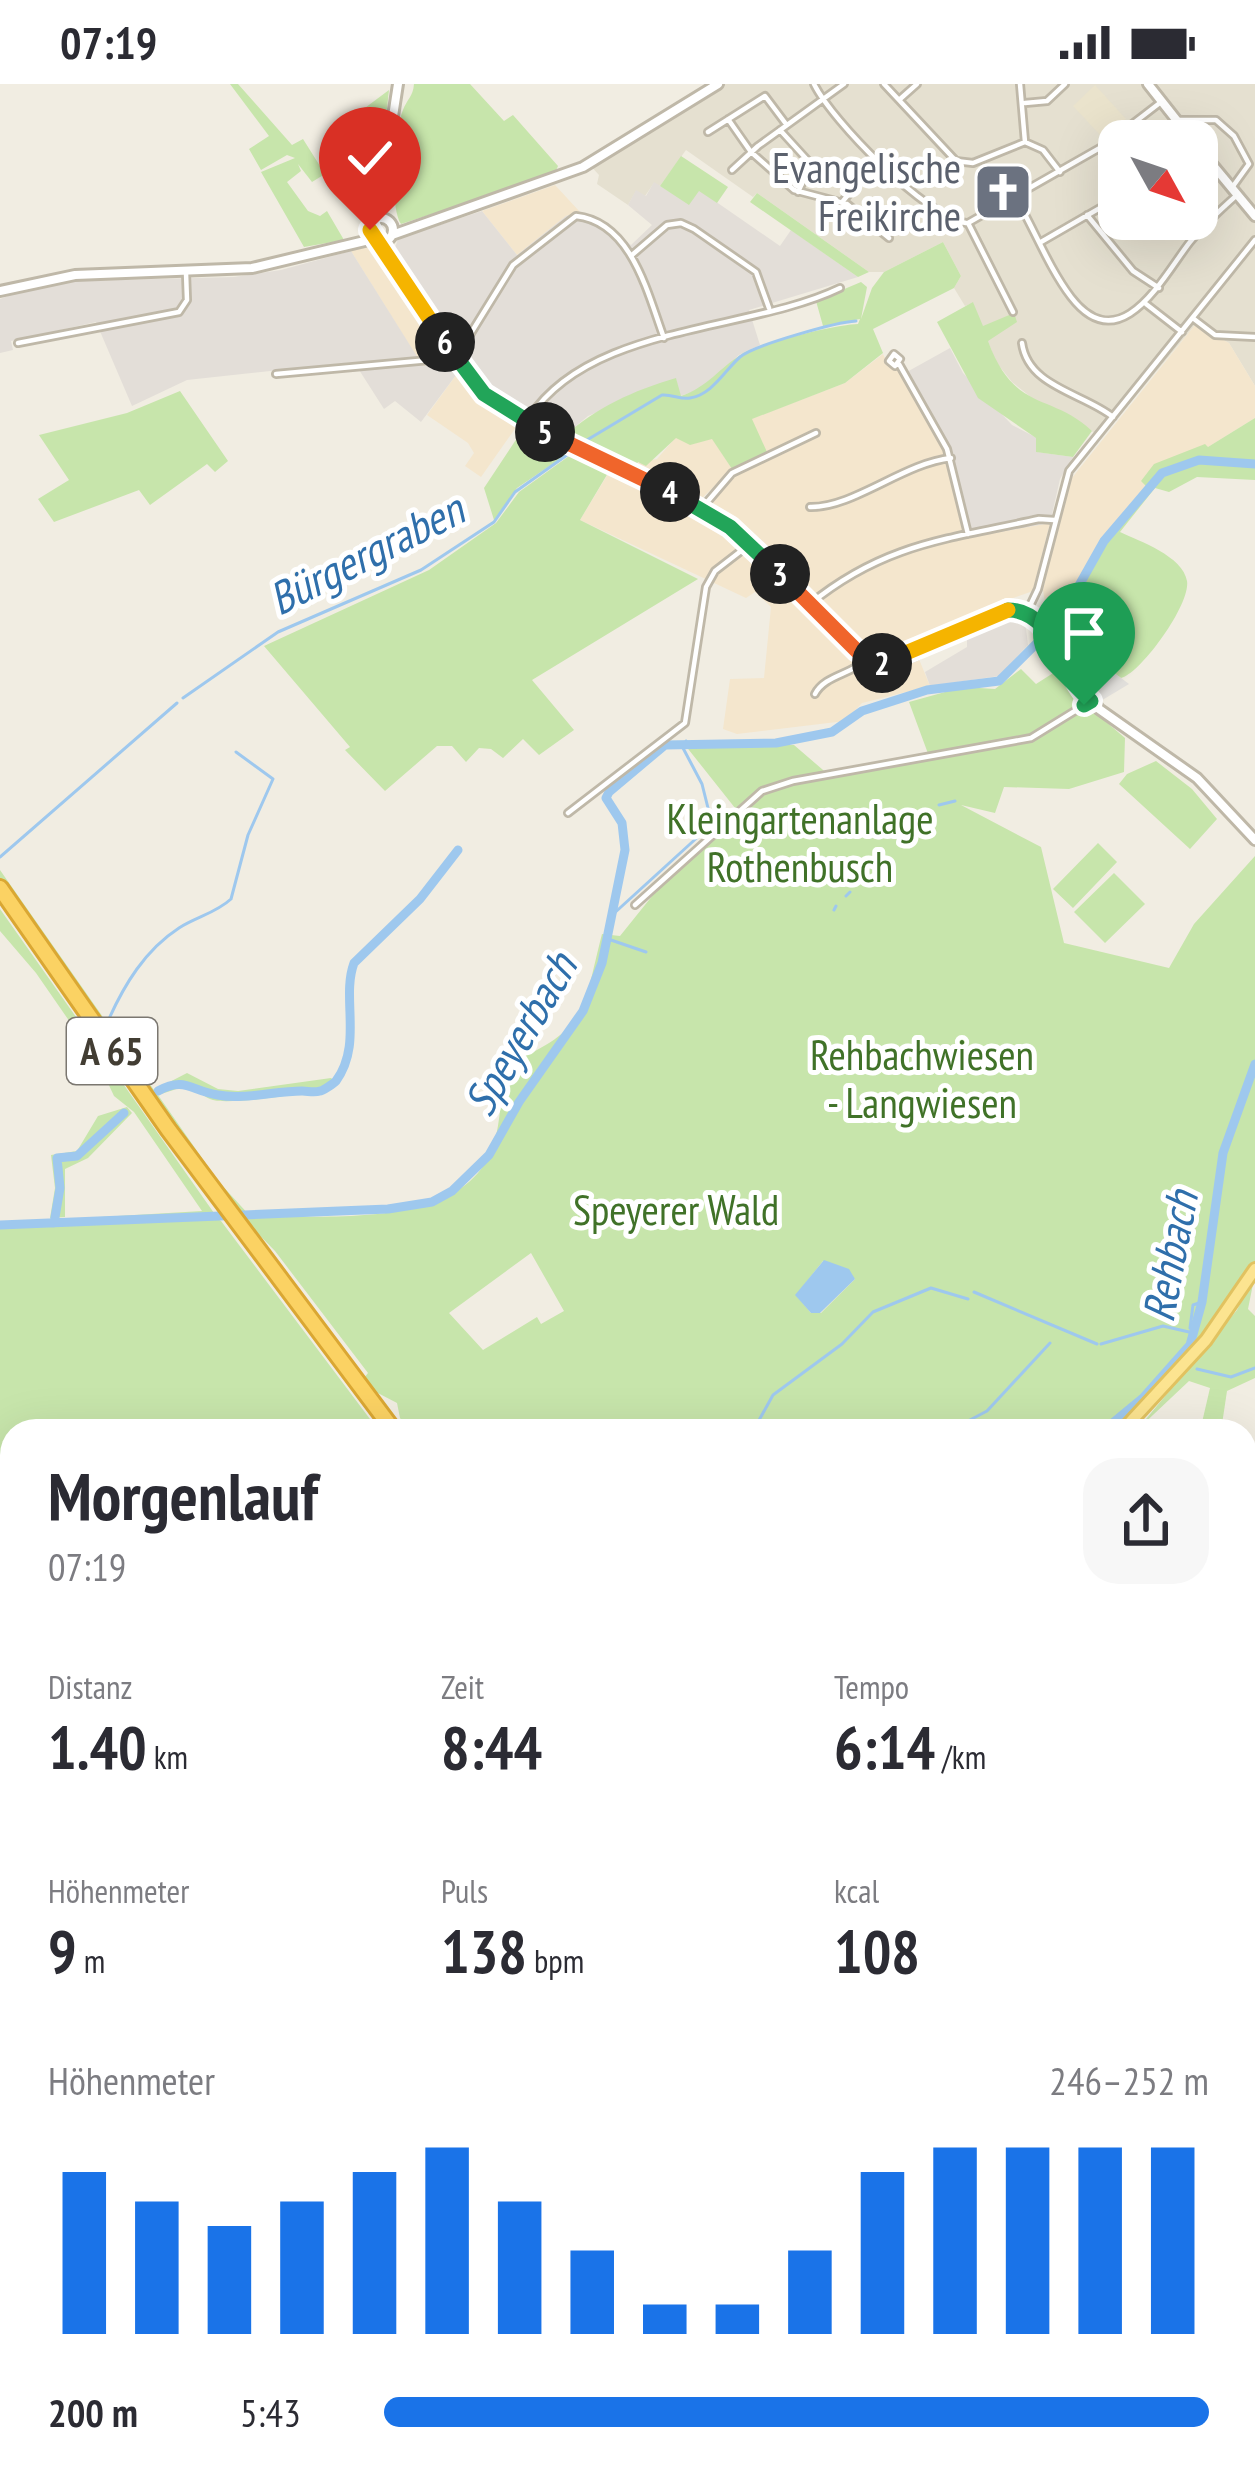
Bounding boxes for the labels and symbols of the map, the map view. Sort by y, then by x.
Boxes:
pin [319,107,421,230]
north arrow [1098,120,1218,240]
place label: Evangelische Freikirche [772,140,961,243]
church icon: Evangelische Freikirche [972,161,1034,223]
pin: 6 [415,312,475,372]
pin: 5 [515,402,575,462]
pin: 4 [640,462,700,522]
water label: Bürgergraben [258,478,475,627]
pin: 3 [750,544,810,604]
pin [1033,582,1135,705]
pin: 2 [852,633,912,693]
park label: Kleingartenanlage Rothenbusch [666,791,934,894]
water label: Speyerbach [450,940,590,1125]
road number: A 65 [67,1018,157,1084]
park label: Rehbachwiesen - Langwiesen [810,1027,1034,1130]
park label: Speyerer Wald [573,1182,779,1237]
water label: Rehbach [1128,1184,1210,1326]

